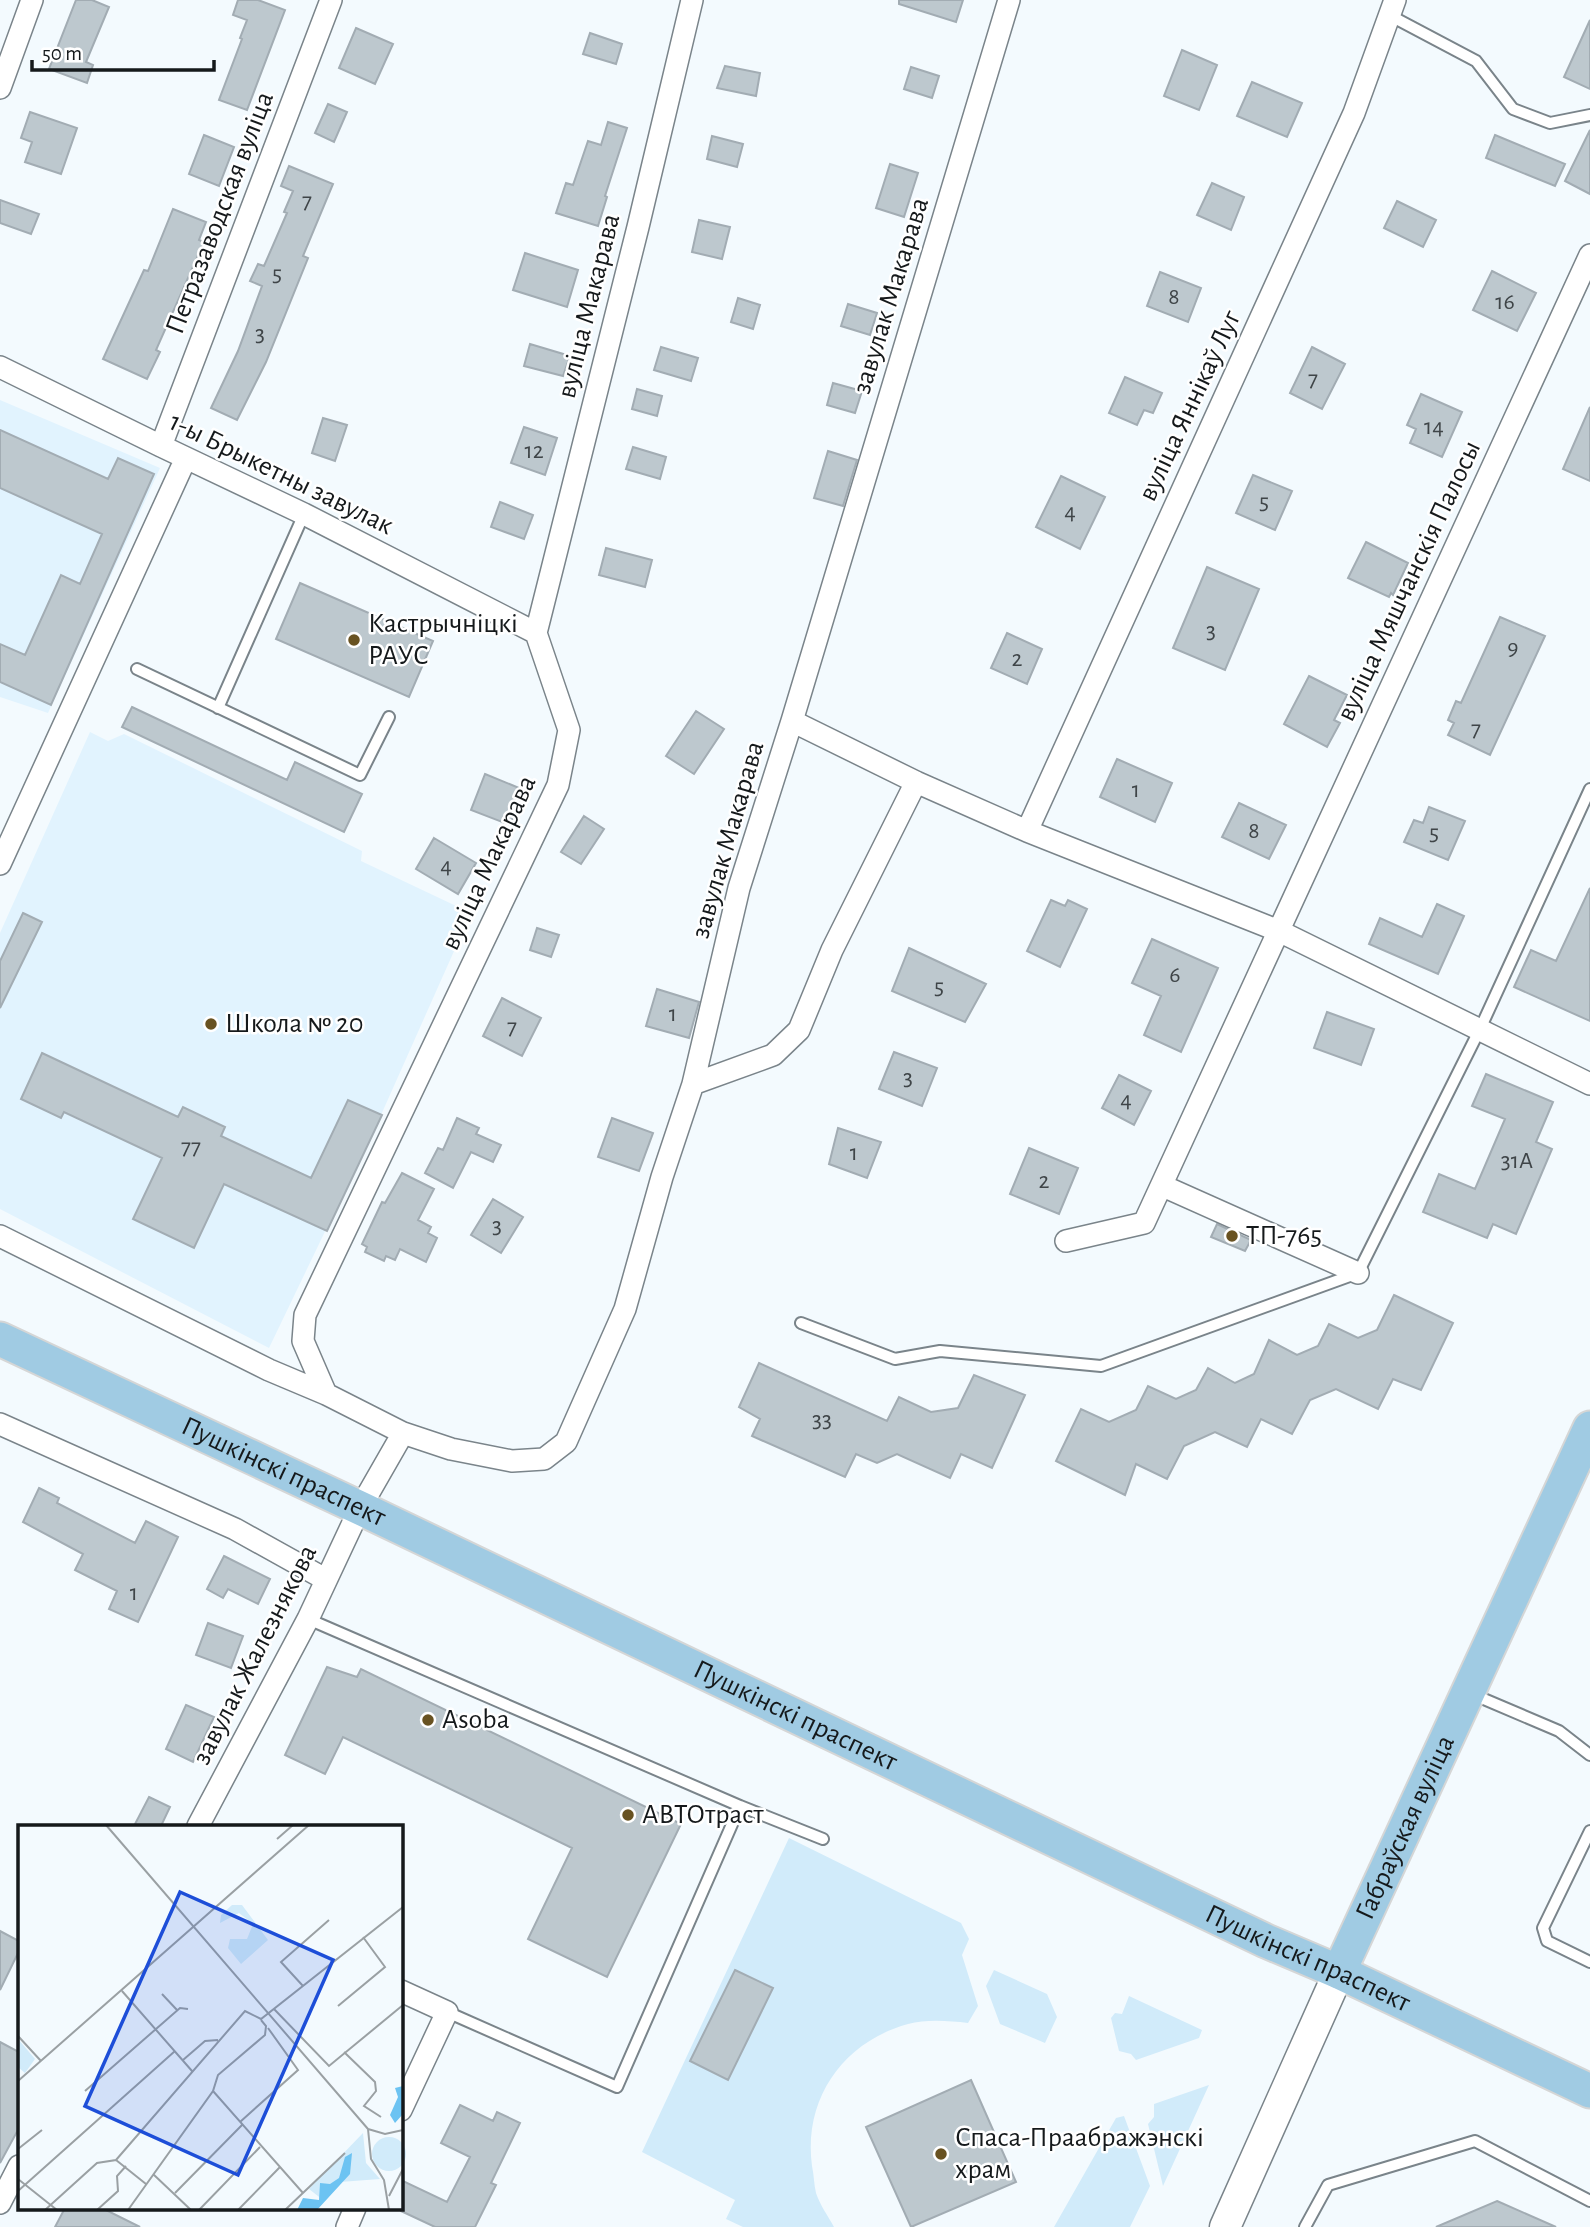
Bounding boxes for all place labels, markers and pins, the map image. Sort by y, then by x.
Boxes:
place label: Кастрычніцкі РАУС [368,610,518,670]
marker: Кастрычніцкі РАУС [346,632,362,648]
place label: Школа № 20 [225,1010,364,1038]
marker: Школа № 20 [203,1016,219,1032]
place label: ТП-765 [1246,1222,1322,1250]
marker: ТП-765 [1224,1228,1240,1244]
place label: Asoba [442,1706,510,1734]
marker: Asoba [420,1712,436,1728]
place label: АВТОтраст [642,1801,765,1829]
marker: АВТОтраст [620,1807,636,1823]
place label: Спаса-Праабражэнскі храм [955,2124,1204,2184]
marker: Спаса-Праабражэнскі храм [933,2146,949,2162]

